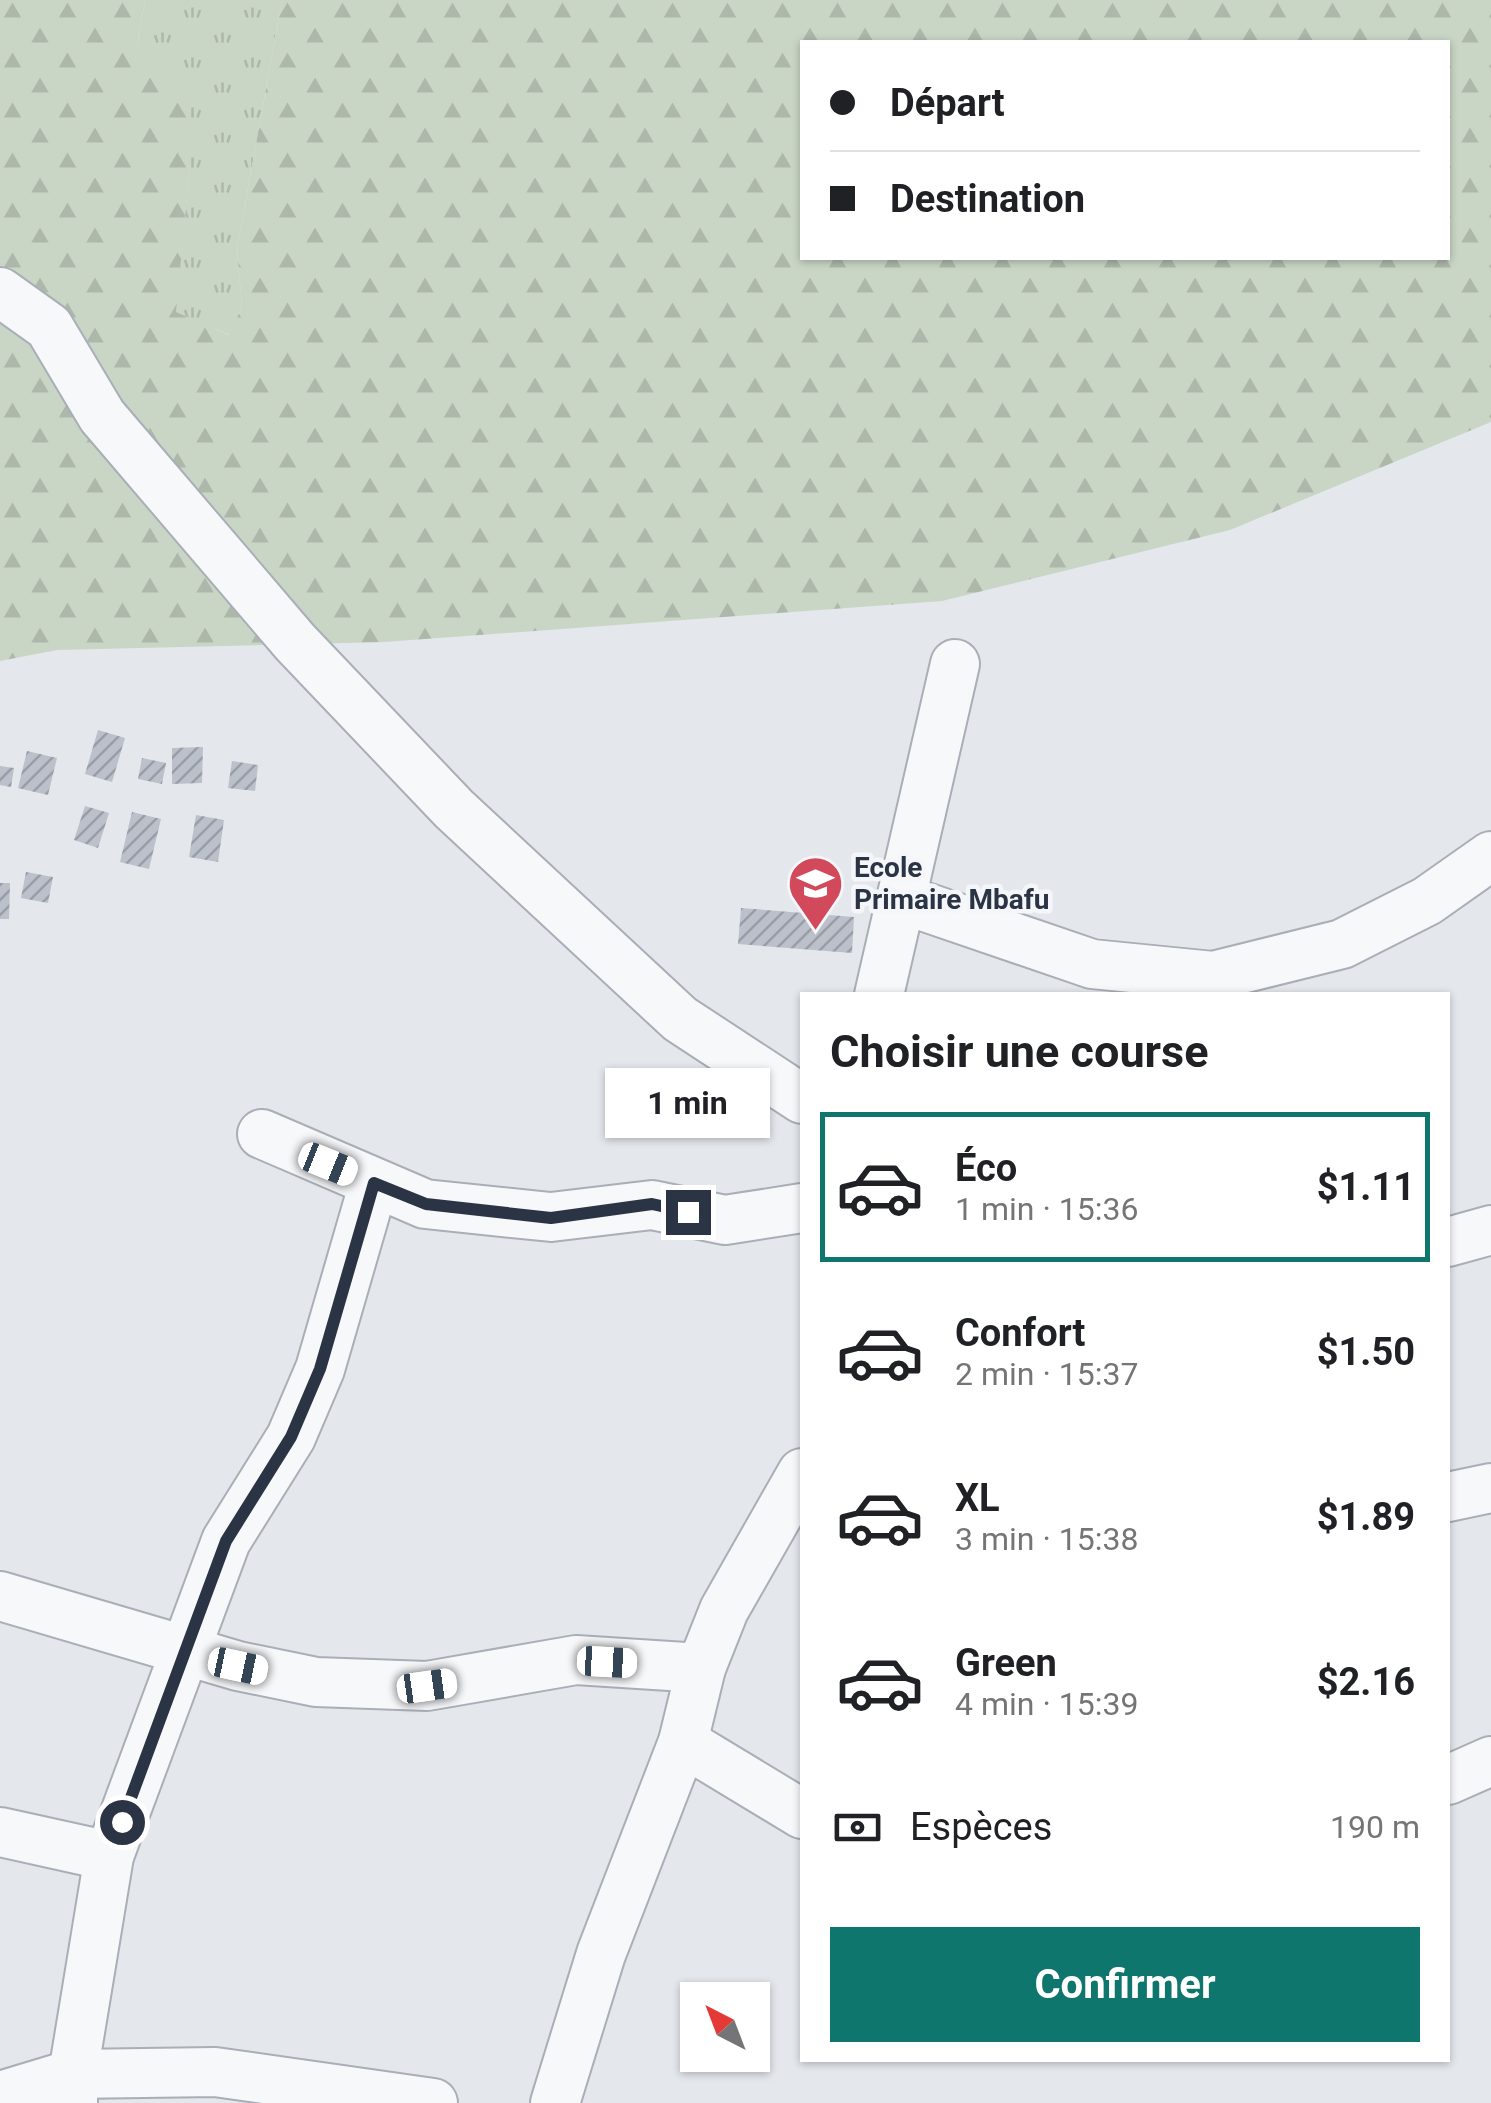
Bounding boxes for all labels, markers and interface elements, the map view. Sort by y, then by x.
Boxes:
text: Départ [890,81,1005,125]
text: Destination [890,177,1085,221]
place label: Ecole Primaire Mbafu [854,851,1049,916]
school or university icon: Ecole Primaire Mbafu [785,853,845,932]
text: Choisir une course [830,1025,1209,1078]
callout: 1 min [606,1067,770,1137]
text: 1 min [647,1084,728,1122]
car [295,1139,361,1189]
icon: car [835,1142,925,1232]
text: Éco [955,1146,1017,1190]
text: $1.11 [1317,1165,1415,1209]
route end [666,1190,711,1235]
text: 1 min · 15:36 [955,1190,1138,1228]
icon: car [835,1307,925,1397]
text: Confort [955,1311,1085,1355]
text: $1.50 [1317,1330,1415,1374]
text: 2 min · 15:37 [955,1355,1138,1393]
icon: car [835,1472,925,1562]
text: XL [955,1476,1000,1520]
text: $1.89 [1317,1495,1415,1539]
text: 3 min · 15:38 [955,1520,1138,1558]
icon: car [835,1637,925,1727]
text: Green [955,1641,1057,1685]
car [206,1645,270,1687]
car [576,1645,638,1679]
text: $2.16 [1317,1660,1415,1704]
car [395,1667,459,1705]
text: 4 min · 15:39 [955,1685,1138,1723]
route start [100,1800,145,1845]
icon: cash [830,1800,885,1855]
text: Espèces [910,1805,1052,1849]
text: 190 m [1330,1808,1420,1846]
button: Confirmer [830,1927,1420,2042]
north arrow [680,1982,770,2072]
map controls [680,1982,770,2072]

